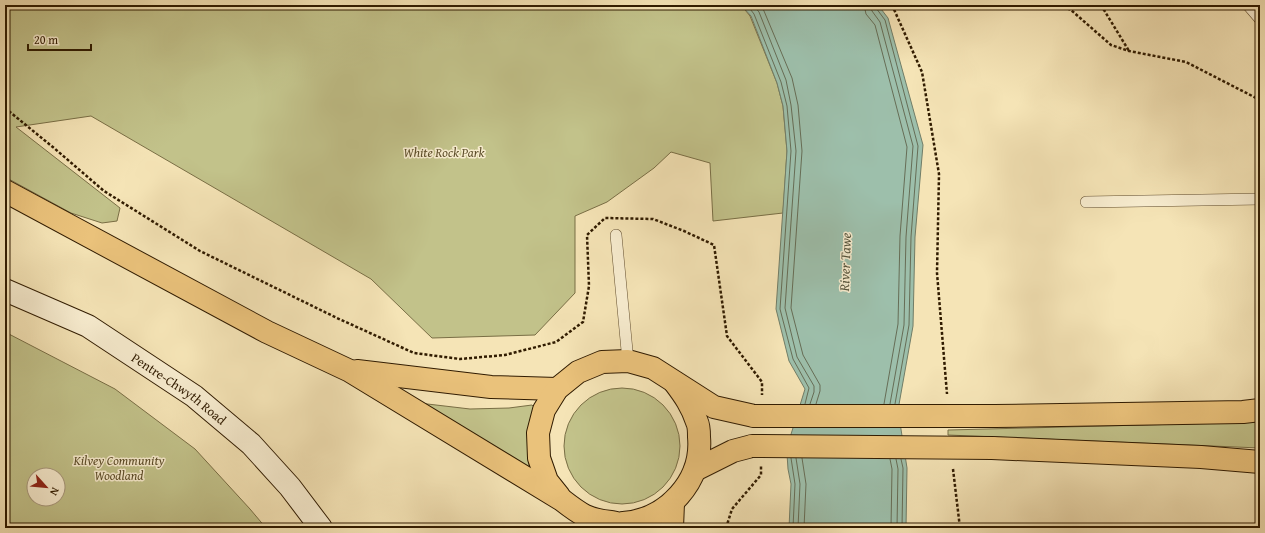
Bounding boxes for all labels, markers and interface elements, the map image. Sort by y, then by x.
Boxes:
scale bar [28,26,91,52]
text: 20 m [34,31,58,48]
park label: White Rock Park [403,143,485,162]
water label: River Tawe [834,232,856,293]
street label: Pentre-Chwyth Road [128,348,230,429]
park label: Kilvey Community Woodland [72,451,165,485]
north arrow [26,467,66,507]
text: N [46,485,64,499]

